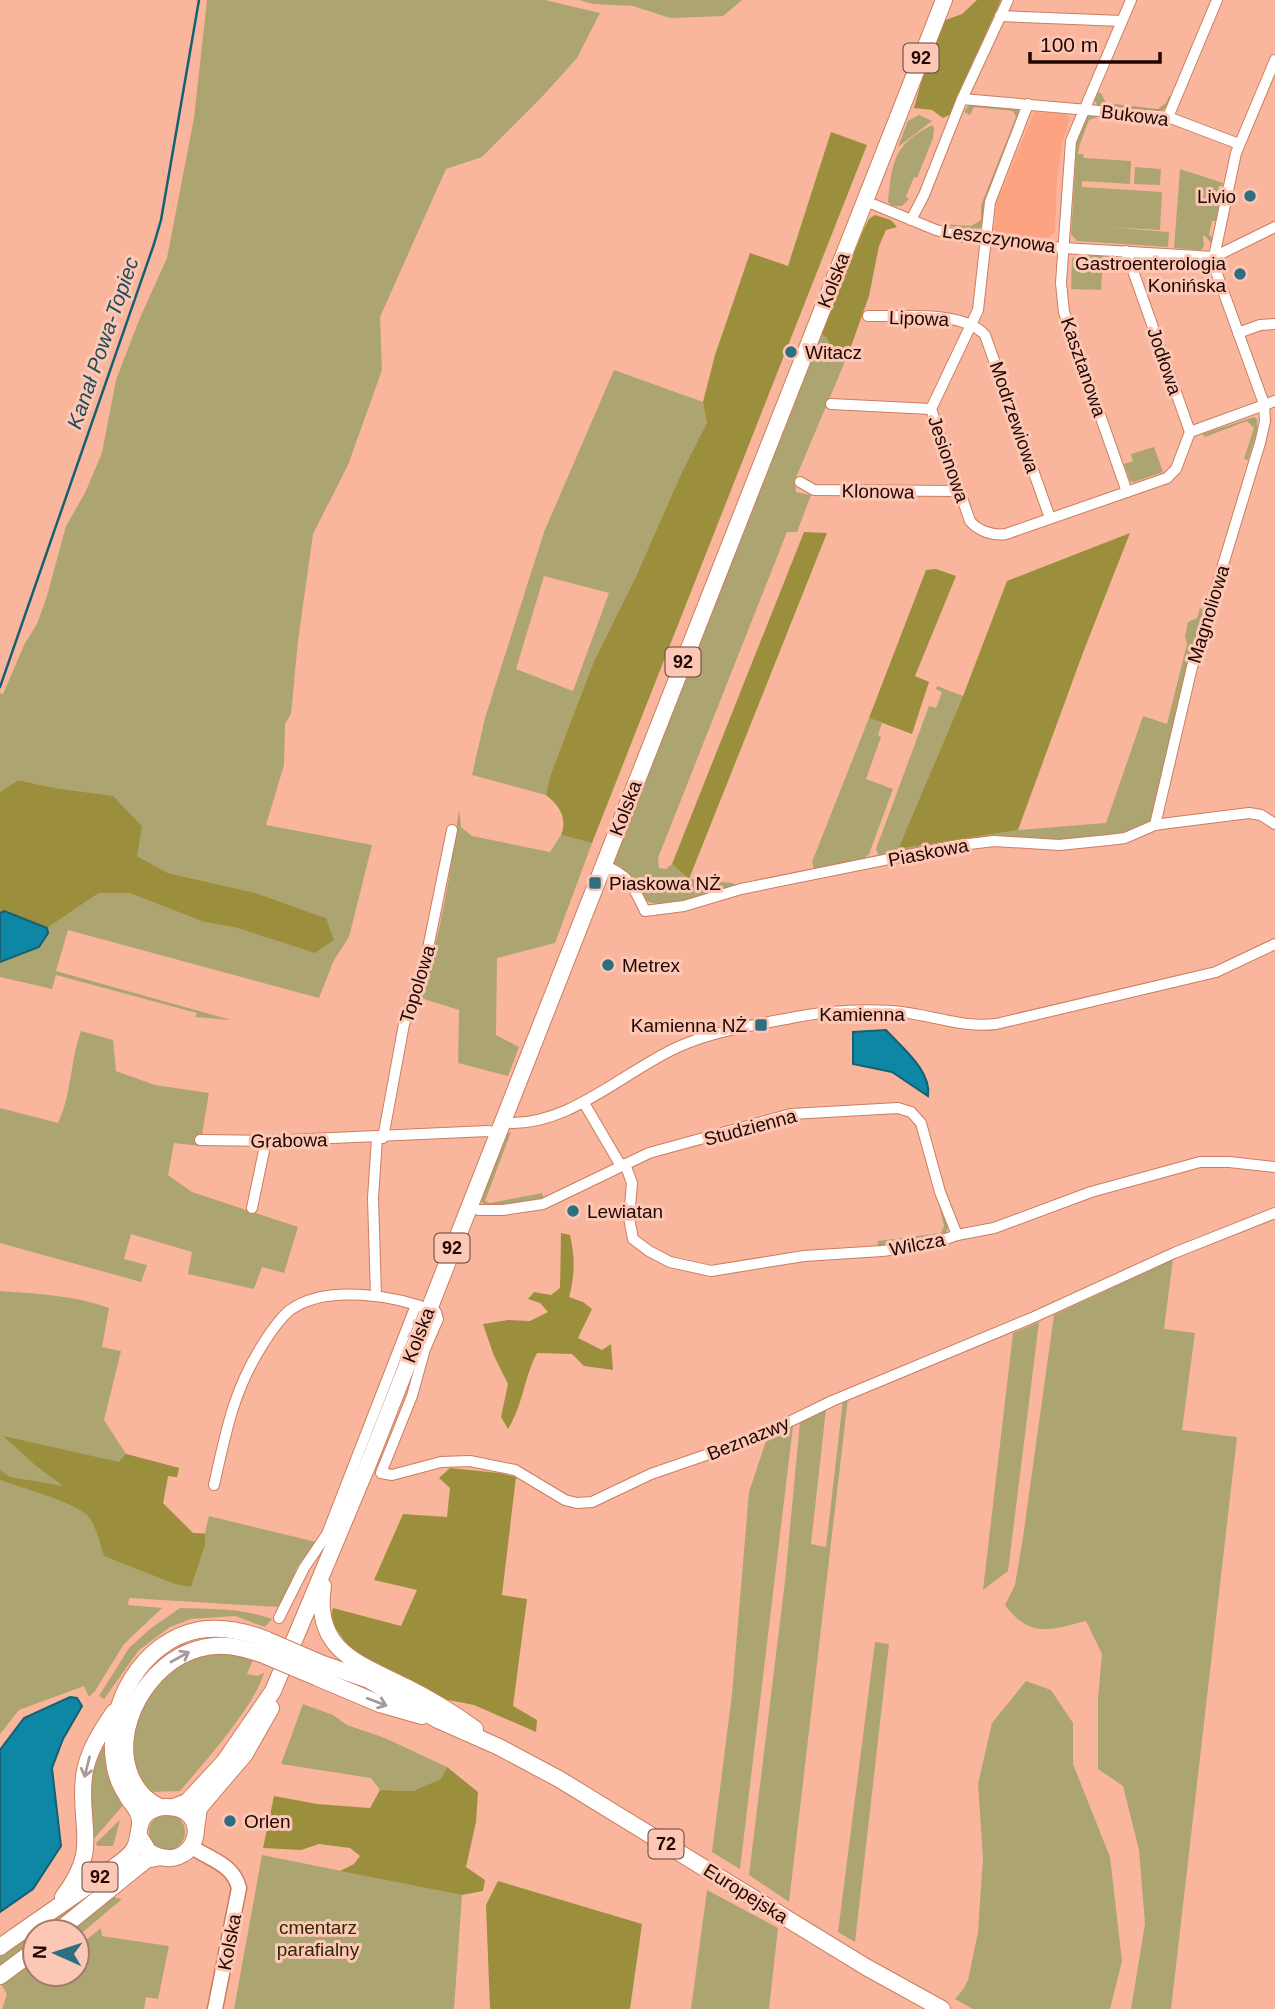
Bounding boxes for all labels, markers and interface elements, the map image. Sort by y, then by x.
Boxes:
scale bar [1030,21,1160,65]
text: 100 m [1040,33,1098,56]
road number: 92 [904,44,939,72]
street label: Bukowa [1100,101,1170,130]
place label: Livio [1197,186,1236,207]
marker: Livio [1242,188,1258,204]
street label: Leszczynowa [941,220,1057,257]
street label: Kolska [813,249,854,311]
water label: Kanał Powa-Topiec [62,253,143,432]
place label: Gastroenterologia Konińska [1075,253,1226,296]
marker: Gastroenterologia Konińska [1232,266,1248,282]
street label: Lipowa [889,307,950,330]
street label: Kasztanowa [1057,315,1110,420]
street label: Jodłowa [1143,325,1186,398]
place label: Witacz [805,342,862,363]
marker: Witacz [783,344,799,360]
street label: Modrzewiowa [986,359,1044,476]
street label: Jesionowa [924,413,973,505]
street label: Klonowa [841,480,915,503]
street label: Magnoliowa [1184,562,1233,666]
road number: 92 [666,648,700,676]
street label: Kolska [605,777,646,839]
street label: Piaskowa [886,834,970,871]
place label: Piaskowa NŻ [609,873,721,894]
marker: Piaskowa NŻ [587,875,603,891]
street label: Topolowa [396,942,439,1026]
place label: Metrex [622,955,681,976]
marker: Metrex [600,957,616,973]
street label: Kamienna [819,1004,905,1025]
place label: Kamienna NŻ [631,1015,747,1036]
marker: Kamienna NŻ [753,1017,769,1033]
street label: Studzienna [701,1105,799,1150]
street label: Grabowa [250,1129,328,1152]
place label: Lewiatan [587,1201,663,1222]
marker: Lewiatan [565,1203,581,1219]
street label: Wilcza [888,1229,947,1260]
road number: 92 [434,1233,470,1262]
street label: Kolska [398,1304,439,1366]
street label: Beznazwy [704,1412,793,1464]
one-way arrow [169,1650,189,1664]
one-way arrow [365,1697,387,1710]
one-way arrow [80,1756,93,1778]
place label: Orlen [244,1811,290,1832]
marker: Orlen [222,1813,238,1829]
road number: 72 [648,1830,684,1858]
street label: Europejska [700,1859,792,1928]
road number: 92 [82,1863,118,1892]
street label: Kolska [214,1912,245,1972]
park label: cmentarz parafialny [277,1917,360,1960]
north arrow [21,1918,91,1988]
text: N [29,1945,50,1960]

